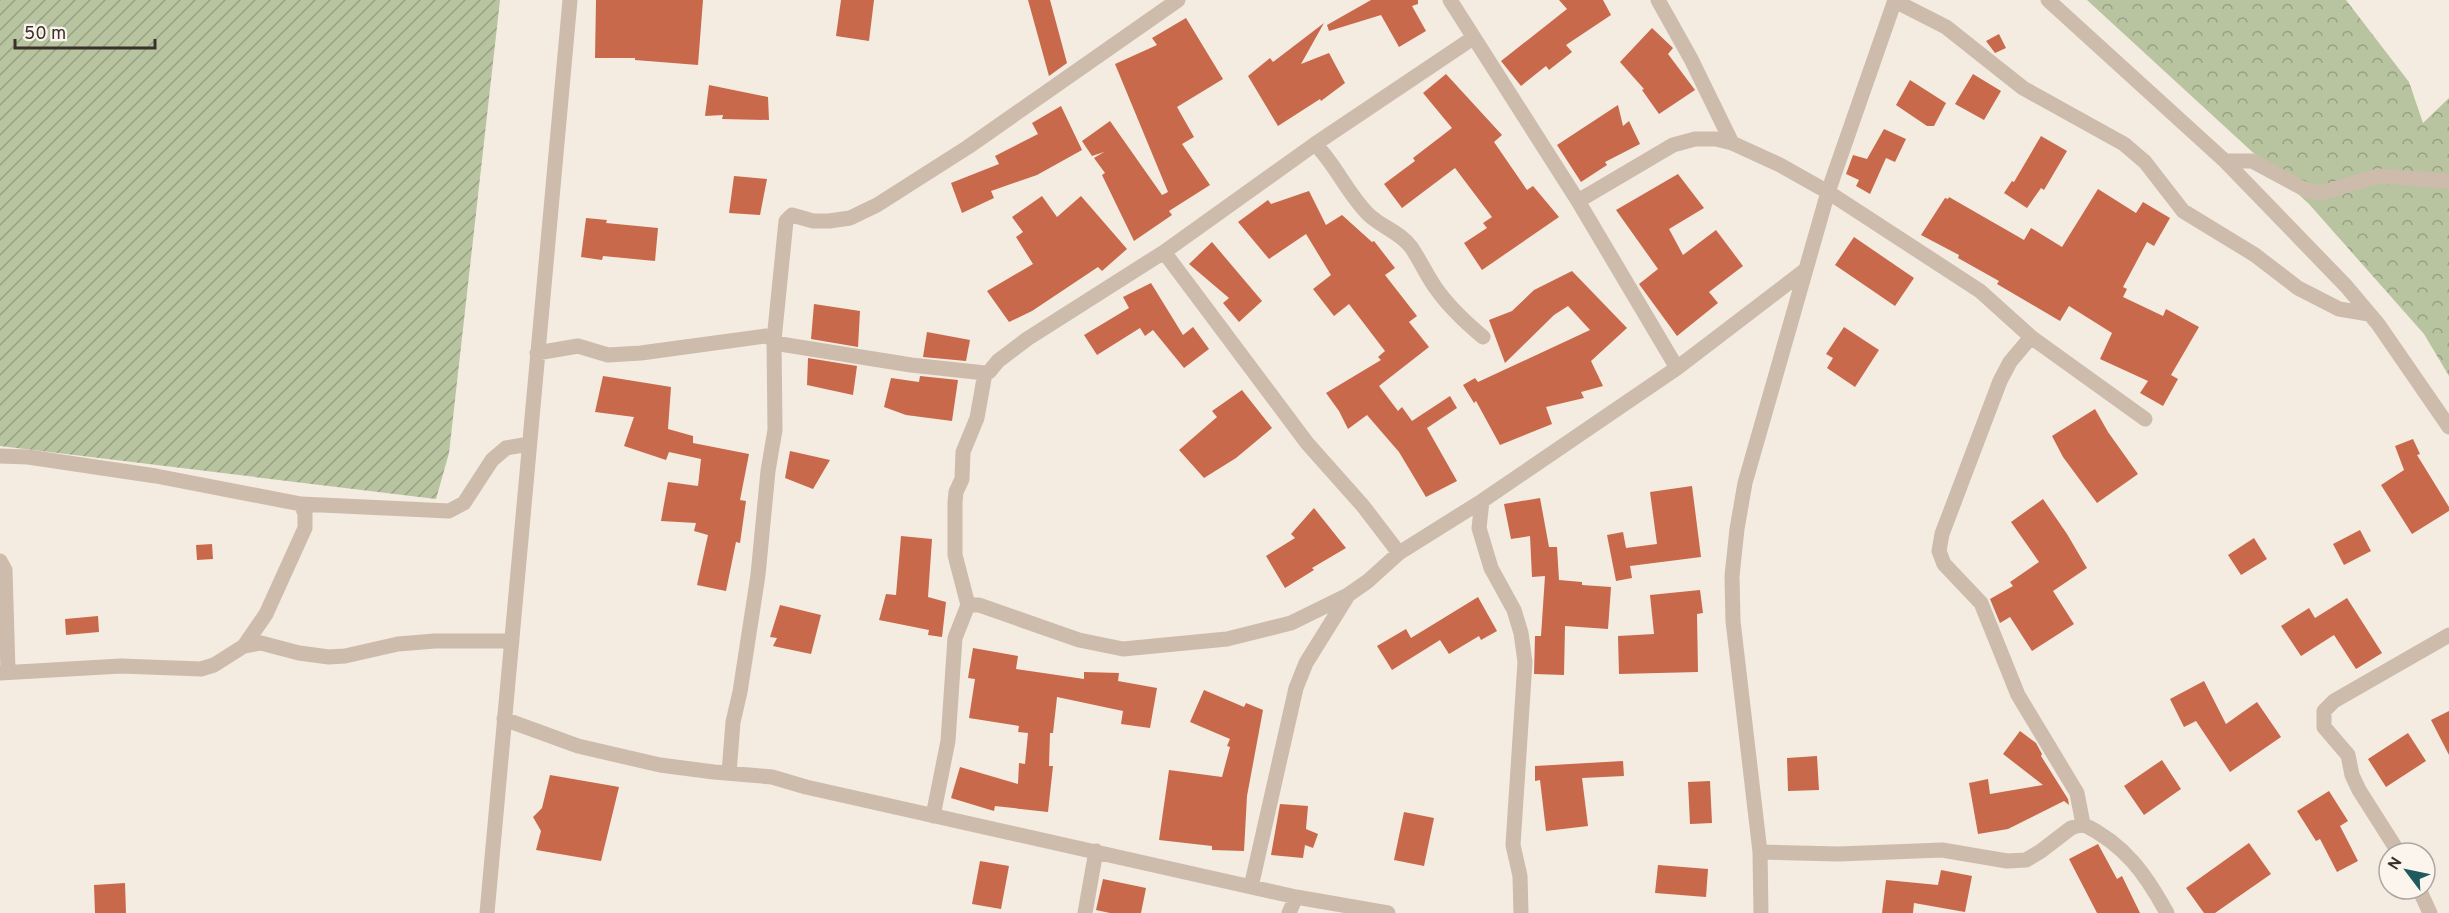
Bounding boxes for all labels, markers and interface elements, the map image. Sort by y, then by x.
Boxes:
scale bar [15,12,154,50]
text: 50 m [24,23,66,46]
north arrow [2377,841,2437,901]
text: N [2384,854,2408,874]

